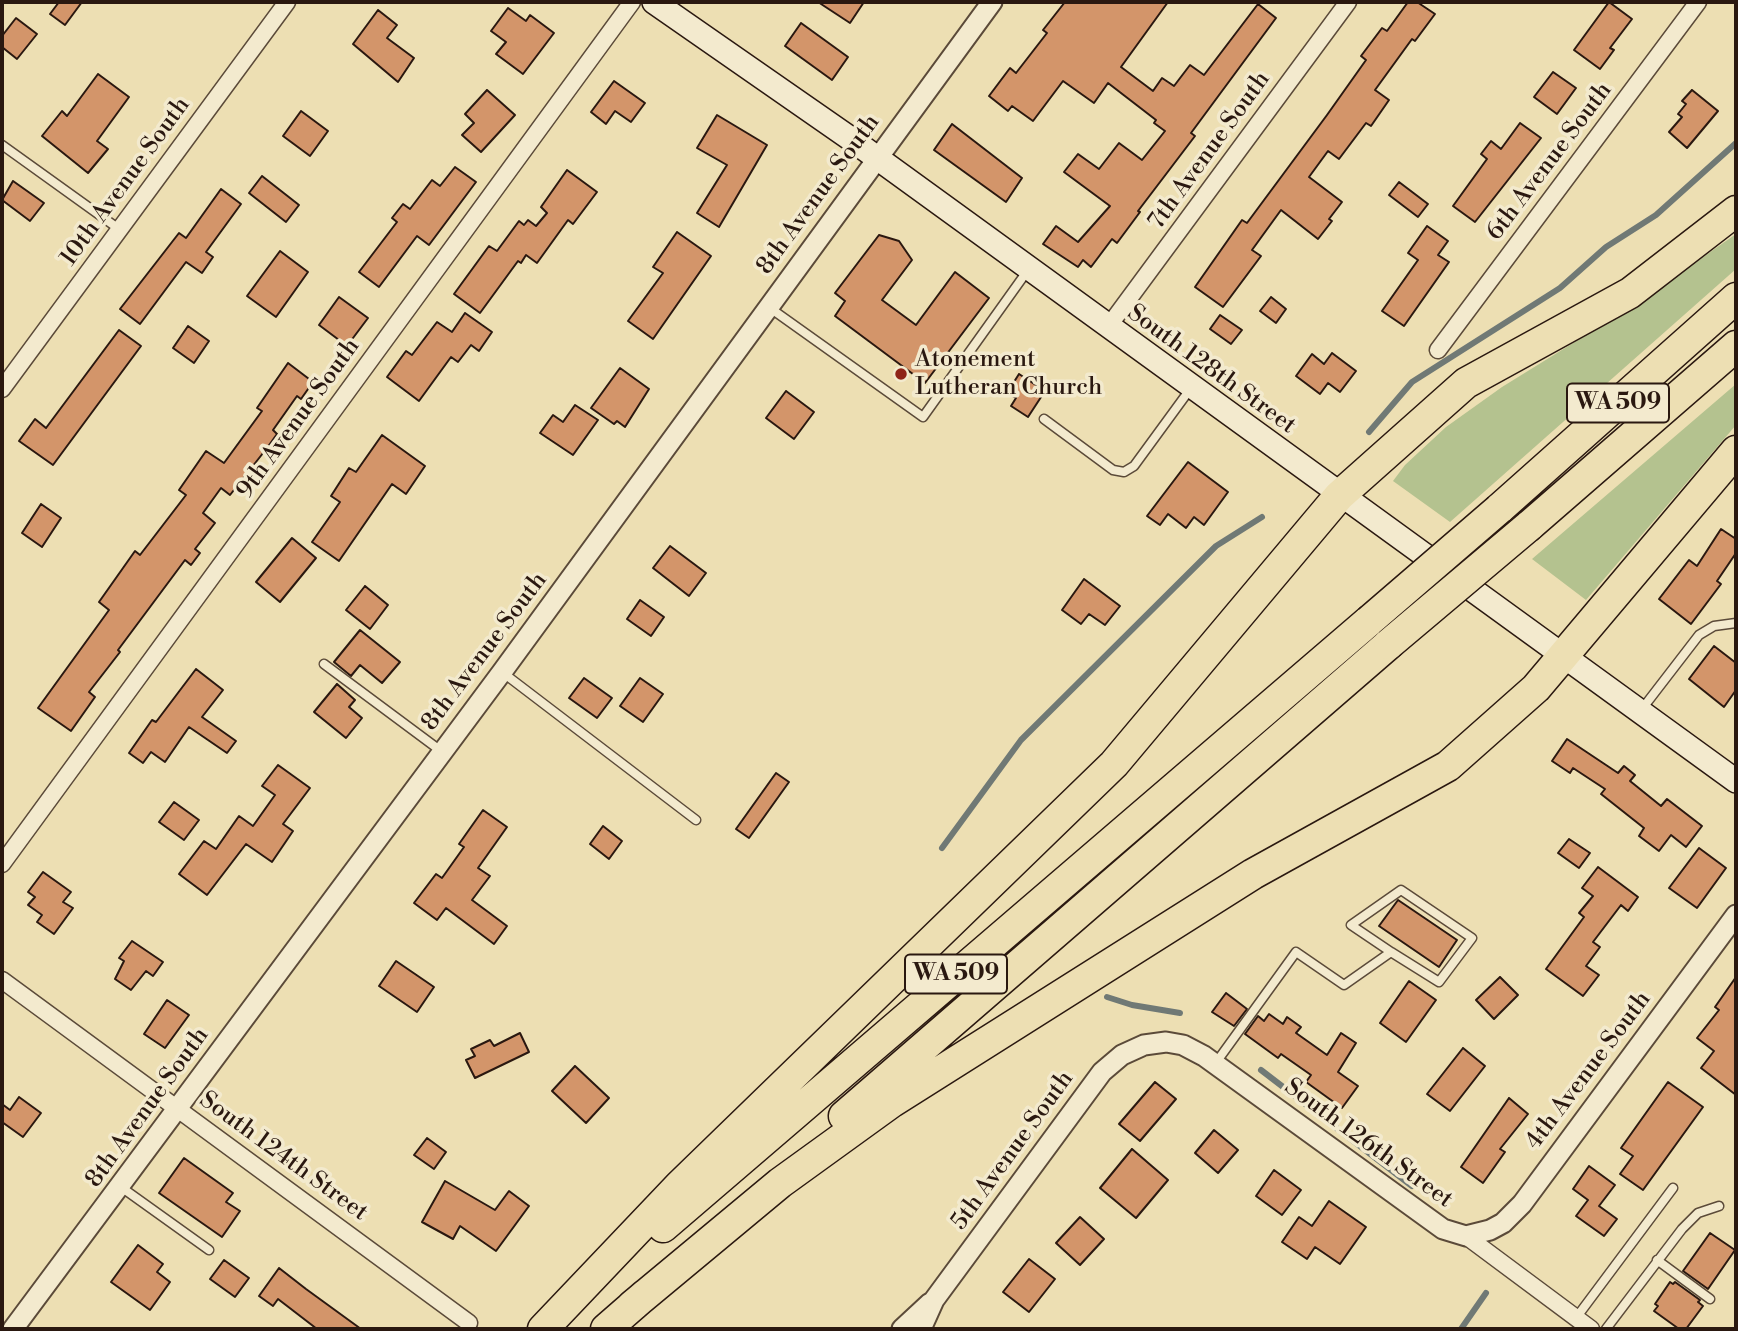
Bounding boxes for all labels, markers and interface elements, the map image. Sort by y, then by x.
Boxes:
street label: 7th Avenue South [1143,66,1277,236]
street label: 6th Avenue South [1481,77,1619,247]
street label: 10th Avenue South [55,92,197,272]
street label: 8th Avenue South [751,109,887,281]
street label: South 128th Street [1121,299,1301,441]
street label: 9th Avenue South [231,333,367,505]
place label: Atonement Lutheran Church [915,346,1102,402]
marker: Atonement Lutheran Church [893,366,909,382]
road number: WA 509 [1567,384,1669,422]
street label: 8th Avenue South [416,567,554,737]
road number: WA 509 [905,954,1007,993]
street label: 4th Avenue South [1520,986,1658,1156]
street label: 8th Avenue South [80,1022,216,1194]
street label: 5th Avenue South [946,1066,1080,1236]
street label: South 126th Street [1278,1073,1458,1215]
street label: South 124th Street [193,1086,373,1228]

